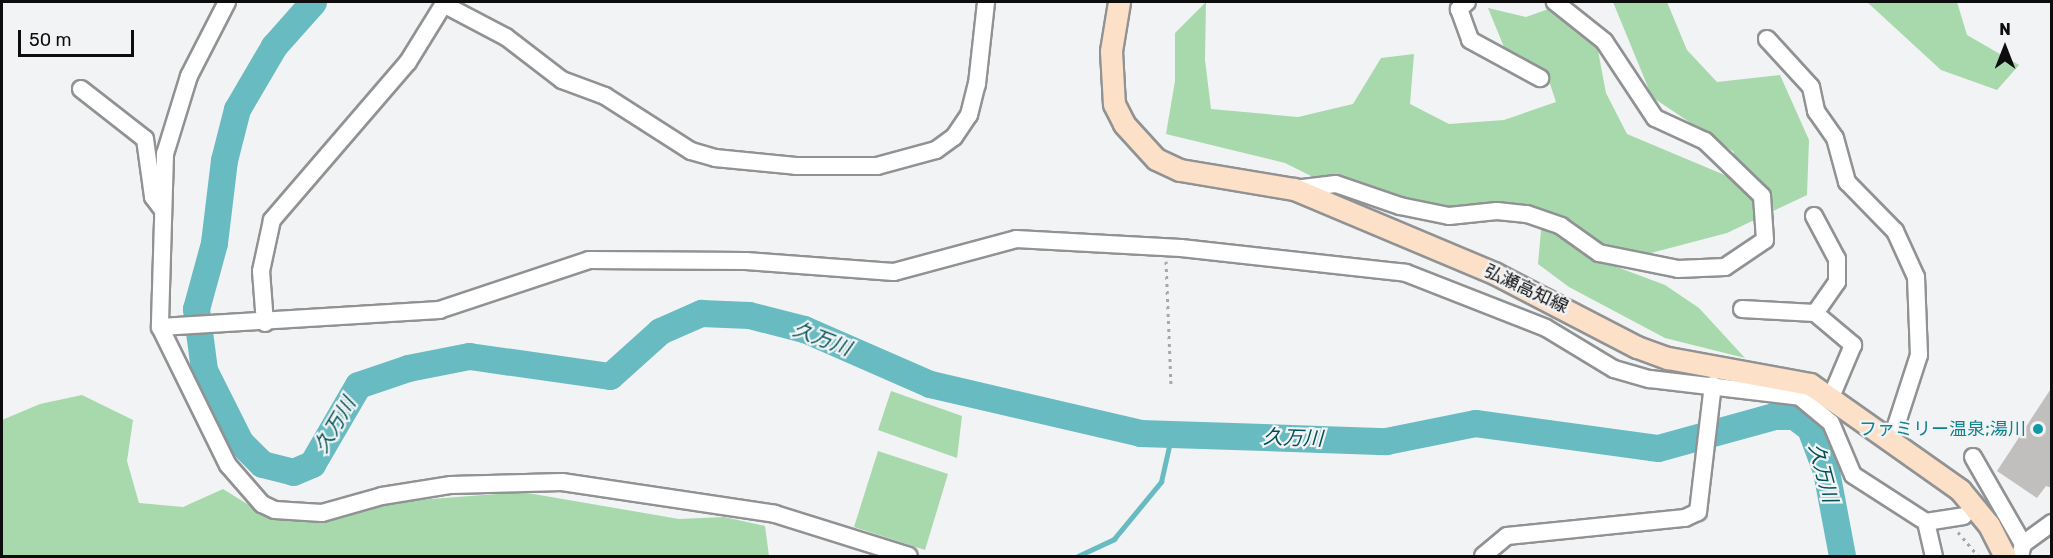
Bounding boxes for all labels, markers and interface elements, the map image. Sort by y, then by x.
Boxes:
scale bar [21,18,136,56]
north arrow [1975,18,2035,78]
text: N [1999,20,2011,39]
text: 50 m [29,29,72,51]
street label: 弘瀬高知線 [1481,260,1571,318]
water label: 久万川 [790,317,854,361]
water label: 久万川 [309,393,361,457]
place label: ファミリー温泉;湯川 [1859,418,2026,440]
marker: ファミリー温泉;湯川 [2031,422,2045,436]
water label: 久万川 [1263,425,1323,451]
water label: 久万川 [1804,441,1842,505]

